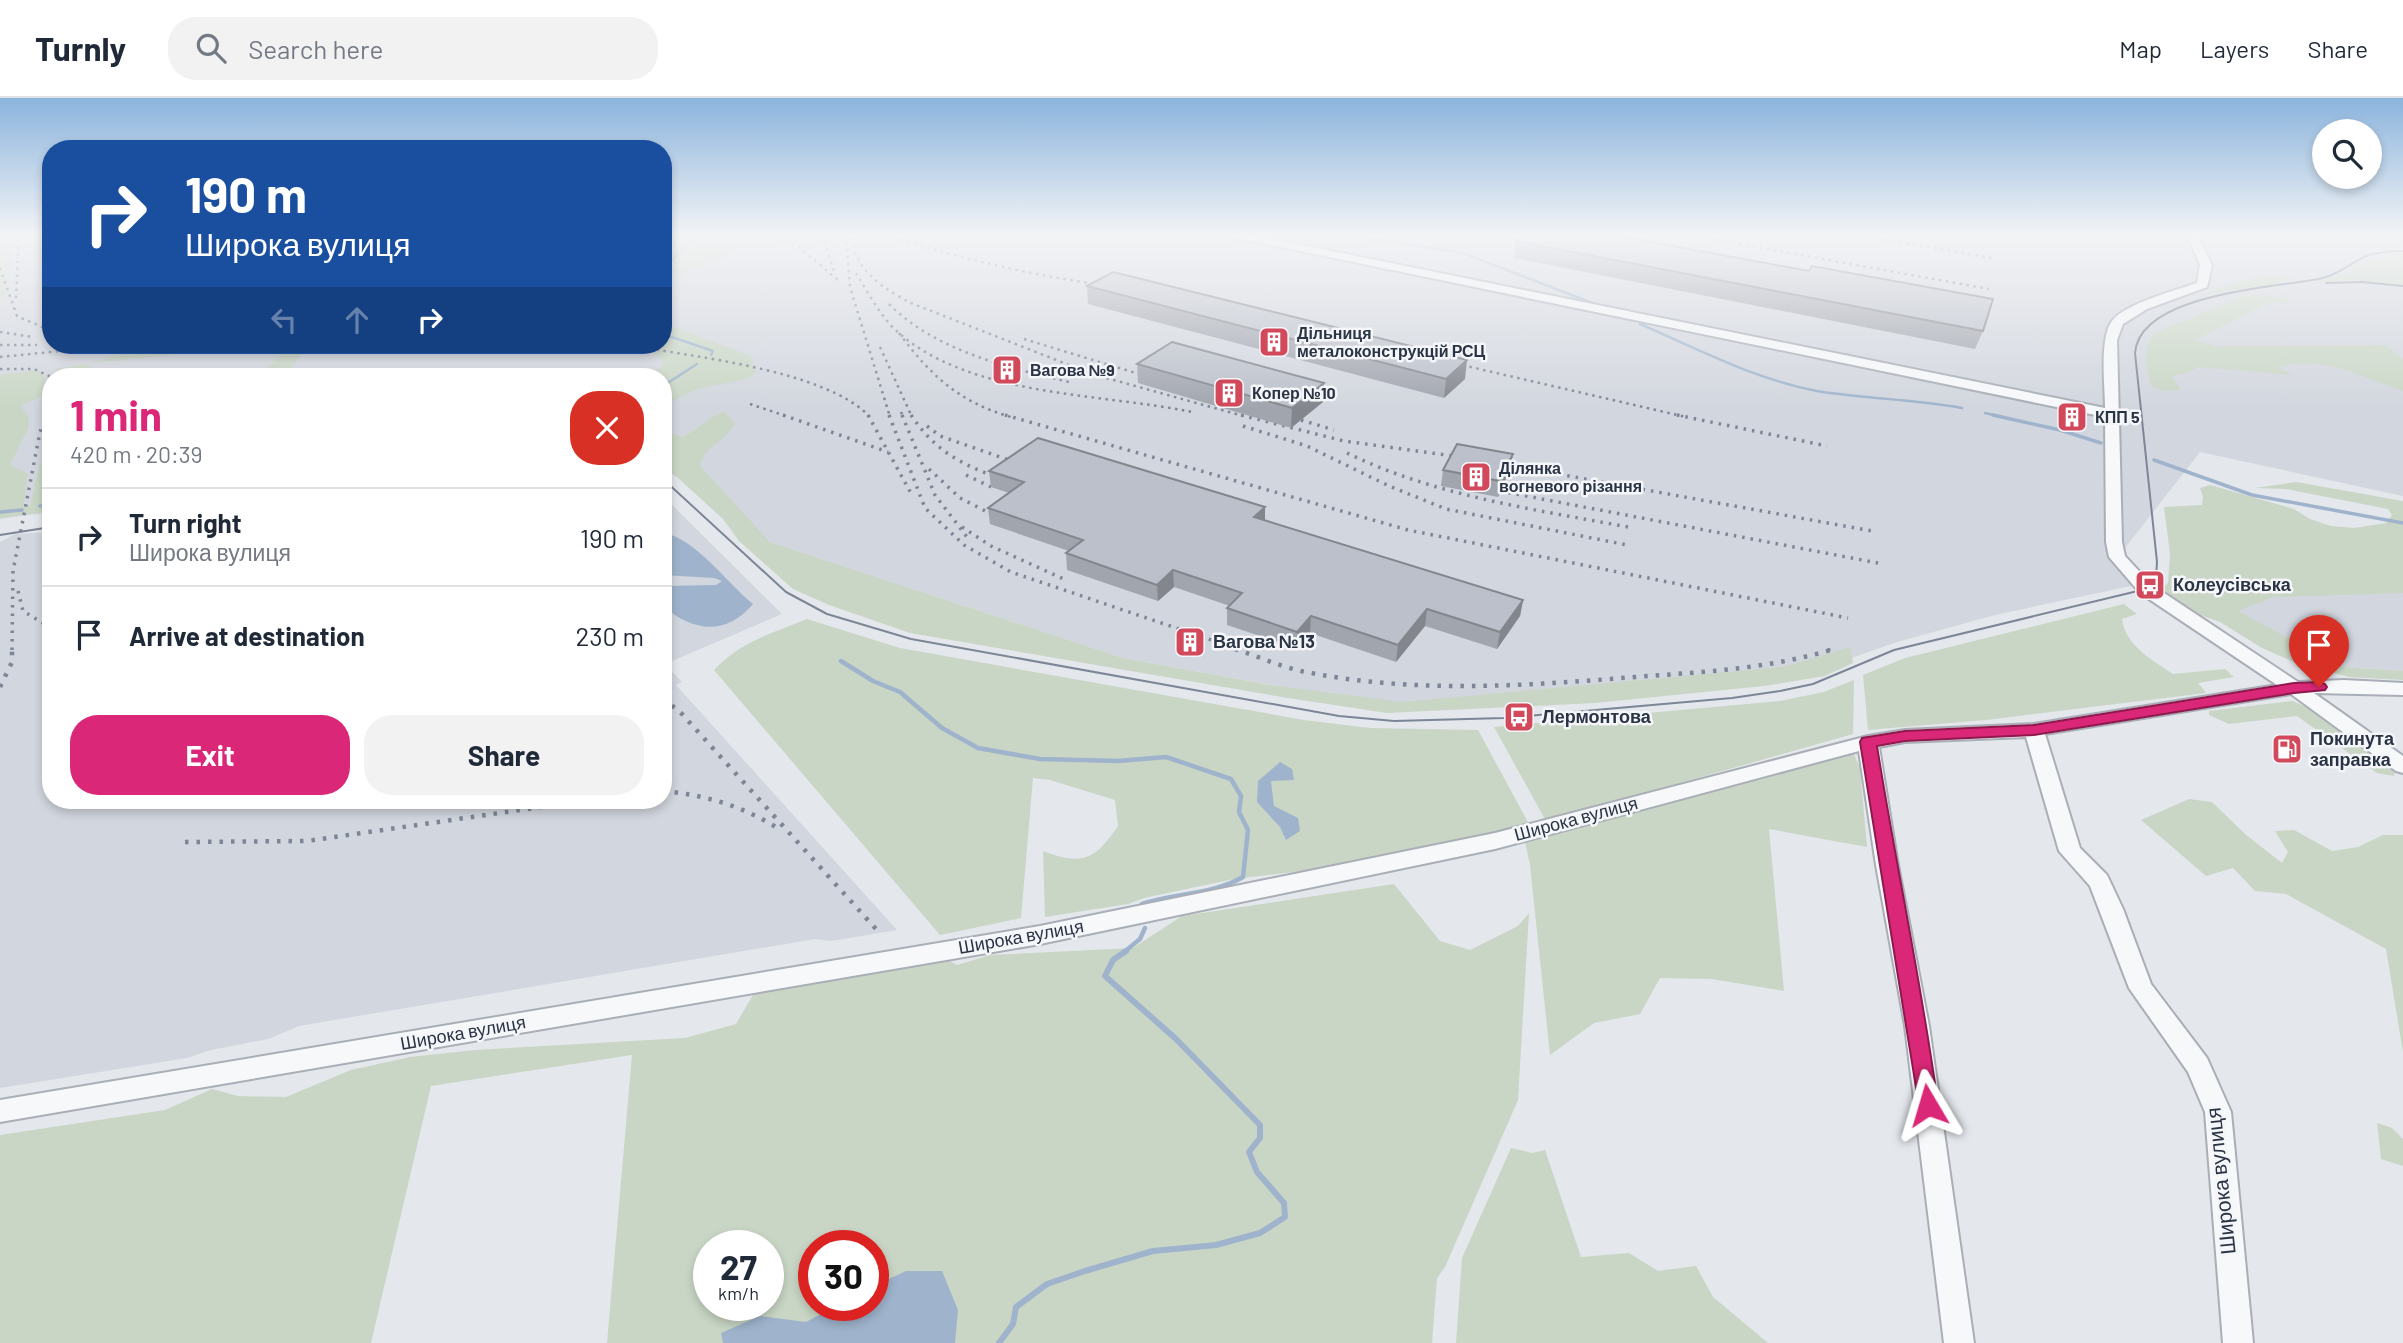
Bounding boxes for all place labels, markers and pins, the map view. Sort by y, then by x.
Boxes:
place label: Дільниця металоконструкцій РСЦ [1297,323,1486,360]
building icon: Дільниця металоконструкцій РСЦ [1257,325,1291,359]
building icon: Вагова №9 [990,353,1024,387]
place label: Вагова №9 [1030,360,1115,379]
building icon: Копер №10 [1212,376,1246,410]
place label: Копер №10 [1252,383,1336,402]
building icon: КПП 5 [2055,400,2089,434]
place label: КПП 5 [2095,407,2140,426]
place label: Ділянка вогневого різання [1499,458,1642,495]
building icon: Ділянка вогневого різання [1459,460,1493,494]
bus stop icon: Колеусівська [2133,568,2167,602]
place label: Колеусівська [2173,573,2292,595]
pin [2289,615,2349,687]
building icon: Вагова №13 [1173,625,1207,659]
place label: Вагова №13 [1213,630,1315,652]
bus stop icon: Лермонтова [1502,700,1536,734]
place label: Лермонтова [1542,705,1652,727]
place label: Покинута заправка [2310,727,2395,770]
fuel station icon: Покинута заправка [2270,732,2304,766]

